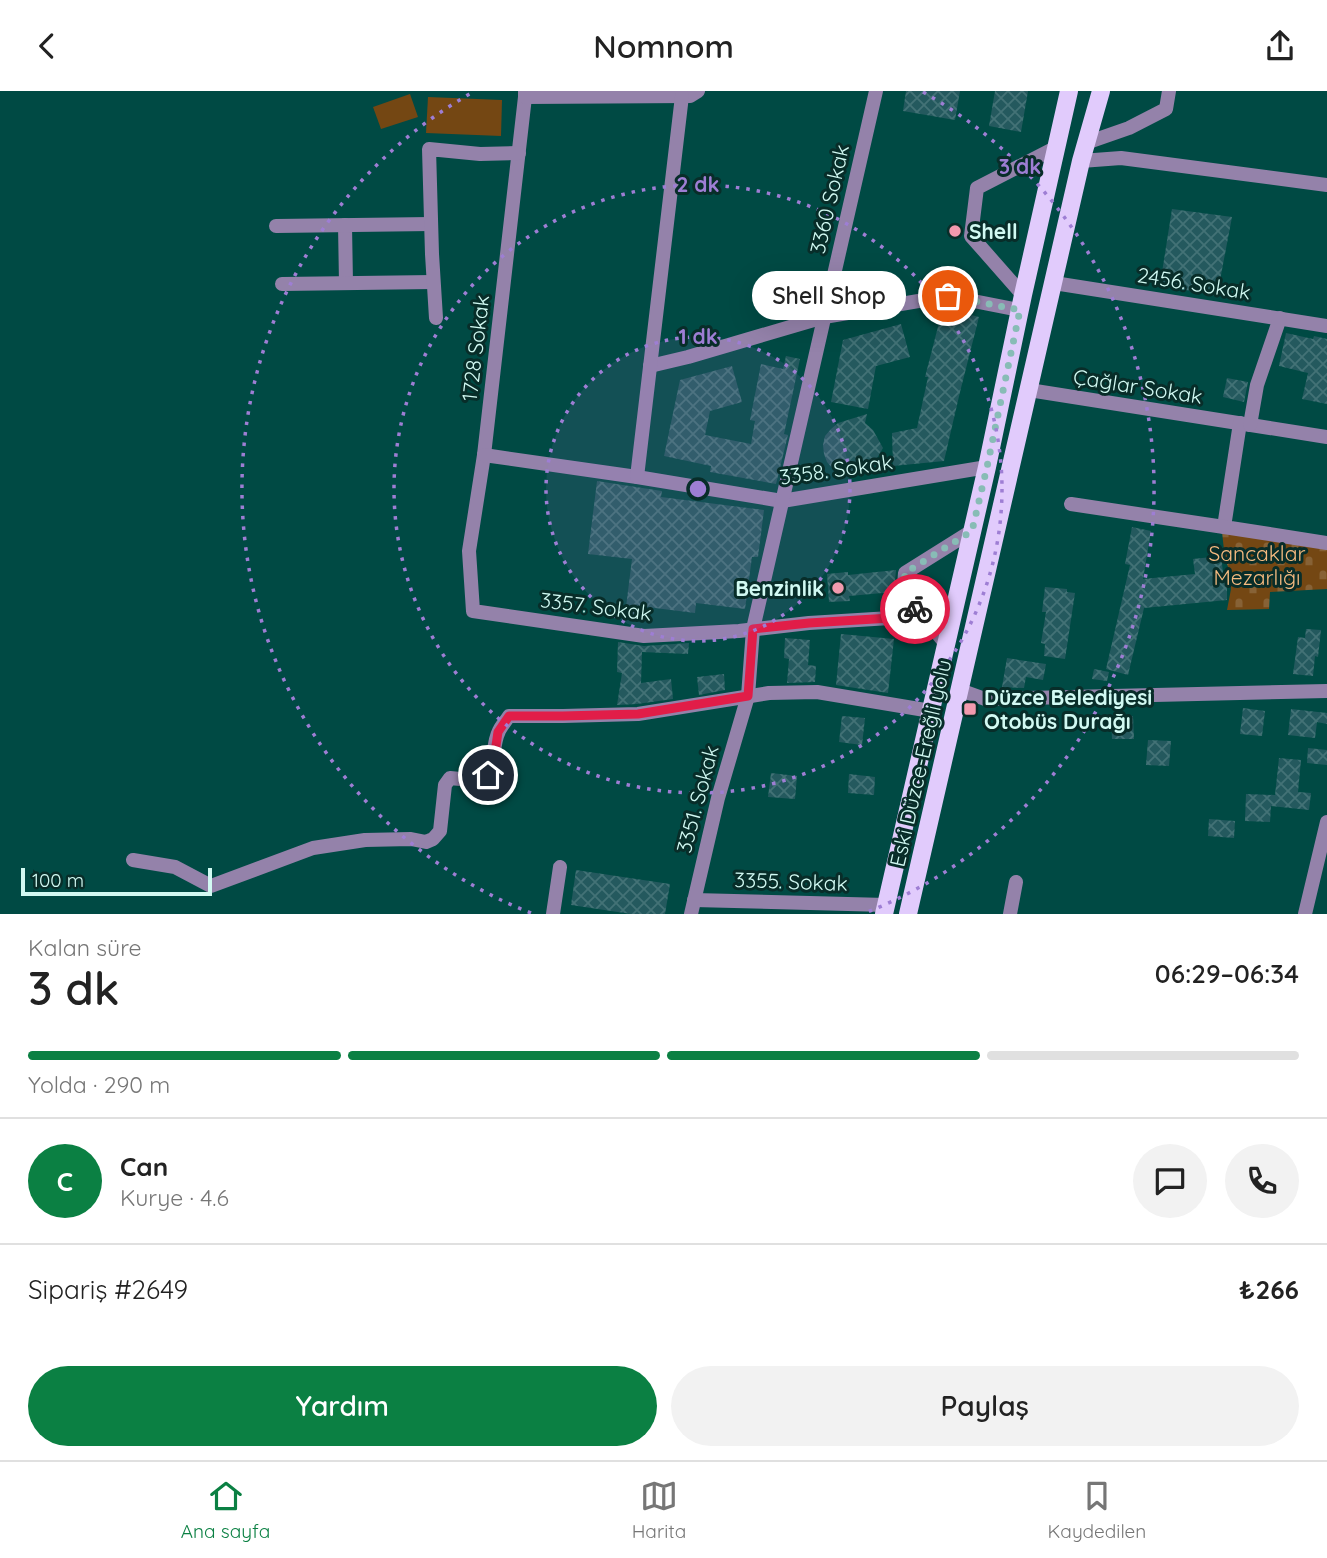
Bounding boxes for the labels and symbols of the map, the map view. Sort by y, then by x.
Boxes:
street label: 3360 Sokak [804,142,854,256]
text: 3 dk [999,153,1041,179]
text: 2 dk [677,171,720,197]
place label: Shell [969,218,1018,244]
marker: Shell [947,223,963,239]
street label: 2456. Sokak [1135,261,1253,305]
pin [918,266,978,326]
callout: Shell Shop [752,271,906,321]
street label: 1728 Sokak [456,293,494,403]
text: 1 dk [678,323,718,349]
street label: Çağlar Sokak [1072,363,1204,409]
street label: 3358. Sokak [778,448,894,490]
centre of rings [686,477,710,501]
park label: Sancaklar Mezarlığı [1208,540,1306,590]
courier [880,574,950,644]
place label: Benzinlik [735,575,824,601]
marker: Benzinlik [830,580,846,596]
street label: 3357. Sokak [539,586,653,626]
street label: Eski Düzce-Ereğli yolu [884,657,956,869]
place label: Düzce Belediyesi Otobüs Durağı [984,684,1152,734]
marker: Düzce Belediyesi Otobüs Durağı [962,701,978,717]
street label: 3351. Sokak [670,742,724,856]
pin [458,745,518,805]
scale bar [21,865,212,897]
street label: 3355. Sokak [734,866,848,896]

